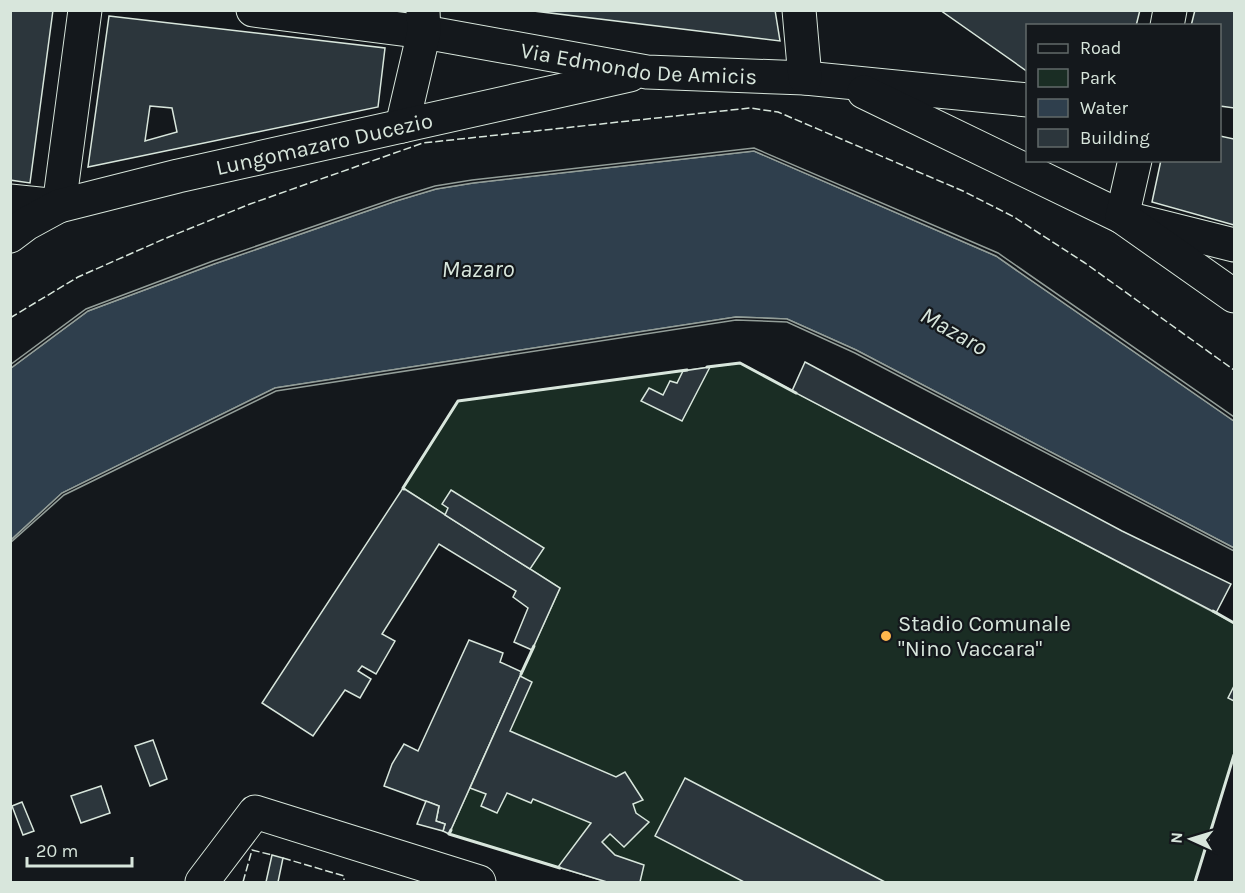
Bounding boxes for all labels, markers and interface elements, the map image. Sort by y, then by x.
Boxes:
legend [1026,24,1221,162]
text: Road [1080,37,1121,59]
street label: Via Edmondo De Amicis [518,38,758,90]
text: Park [1080,67,1117,89]
text: Water [1080,97,1128,119]
street label: Lungomazaro Ducezio [213,107,435,181]
text: Building [1080,127,1150,149]
water label: Mazaro [442,255,515,283]
water label: Mazaro [915,301,993,361]
place label: Stadio Comunale "Nino Vaccara" [898,611,1071,662]
marker: Stadio Comunale "Nino Vaccara" [879,629,893,643]
north arrow [1161,809,1221,869]
scale bar [27,830,132,868]
text: N [1167,832,1186,844]
text: 20 m [36,840,78,862]

